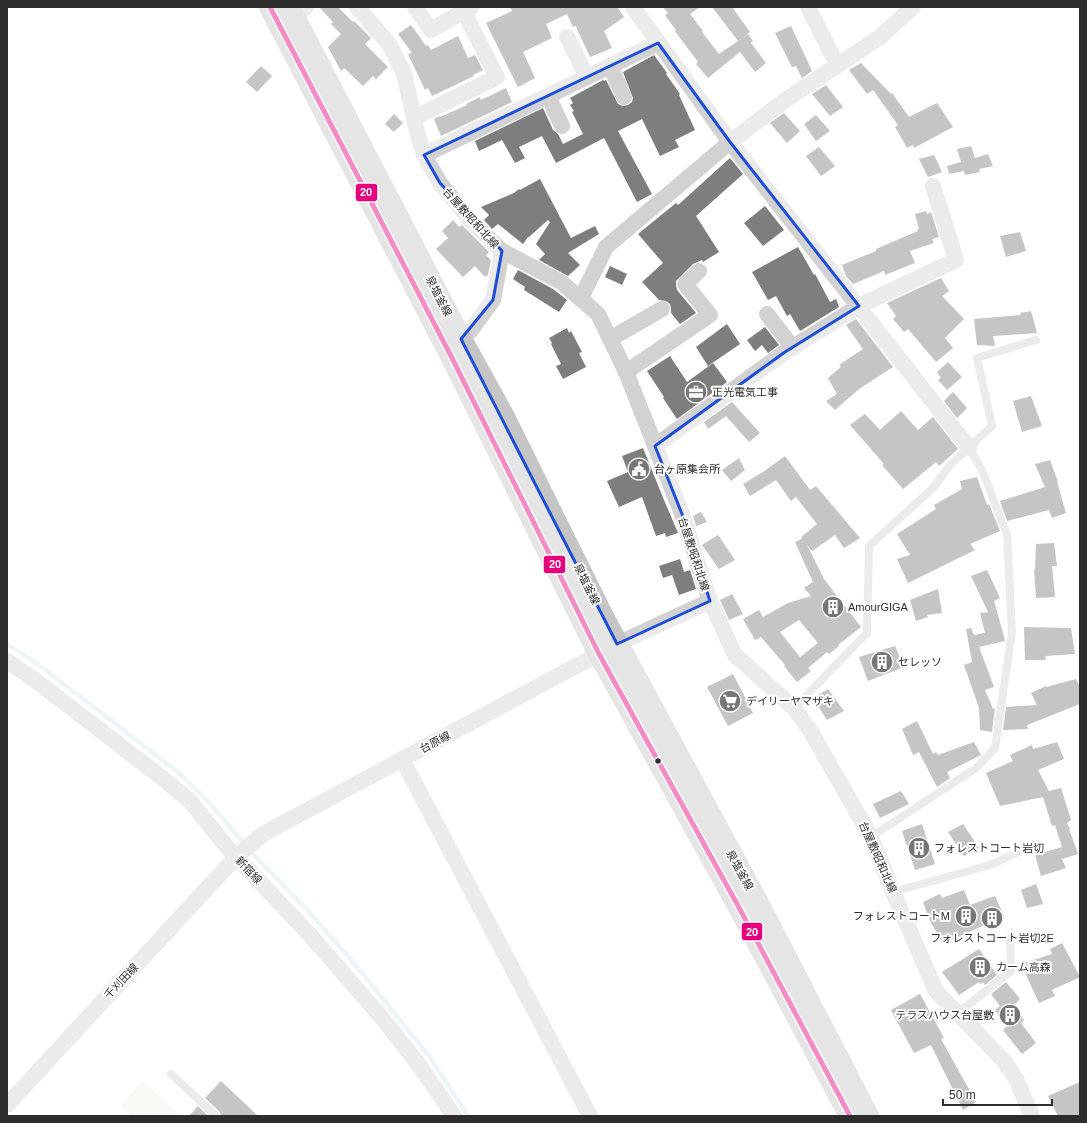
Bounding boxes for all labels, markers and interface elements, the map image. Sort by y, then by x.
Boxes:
line badge: 20 [355,183,378,202]
street label: 台屋敷昭和北線 [441,185,501,251]
text: 20 [360,186,372,198]
street label: 泉塩釜線 [424,274,454,318]
office icon: 正光電気工事 [683,379,709,405]
place label: 正光電気工事 [712,386,778,398]
public building icon: 台ヶ原集会所 [626,456,652,482]
place label: 台ヶ原集会所 [654,463,721,475]
street label: 台屋敷昭和北線 [676,516,712,592]
line badge: 20 [543,555,566,574]
text: 20 [549,558,561,570]
street label: 泉塩釜線 [572,562,602,606]
building icon: AmourGIGA [820,594,846,620]
place label: AmourGIGA [848,601,909,613]
building icon: セレッソ [869,649,895,675]
place label: セレッソ [898,656,942,668]
supermarket icon: デイリーヤマザキ [717,688,743,714]
place label: デイリーヤマザキ [746,695,834,707]
street label: 台原線 [418,729,452,755]
unlabelled marker [653,756,663,766]
street label: 台屋敷昭和北線 [857,819,899,895]
building icon: フォレストコート岩切 [906,835,932,861]
place label: フォレストコート岩切 [934,842,1044,854]
street label: 泉塩釜線 [724,848,756,892]
street label: 新宿線 [233,854,265,886]
building icon: フォレストコートM [953,903,979,929]
building icon: フォレストコート岩切2E [979,905,1005,931]
place label: フォレストコートM [853,910,950,922]
line badge: 20 [741,922,763,941]
text: 20 [746,926,758,938]
place label: フォレストコート岩切2E [930,932,1054,944]
building icon: カーム高森 [967,954,993,980]
street label: 千刈田線 [102,961,140,1001]
place label: カーム高森 [996,961,1051,973]
building icon: テラスハウス台屋敷 [997,1002,1023,1028]
place label: テラスハウス台屋敷 [895,1009,994,1021]
scale bar [943,1081,1052,1107]
text: 50 m [949,1088,976,1102]

